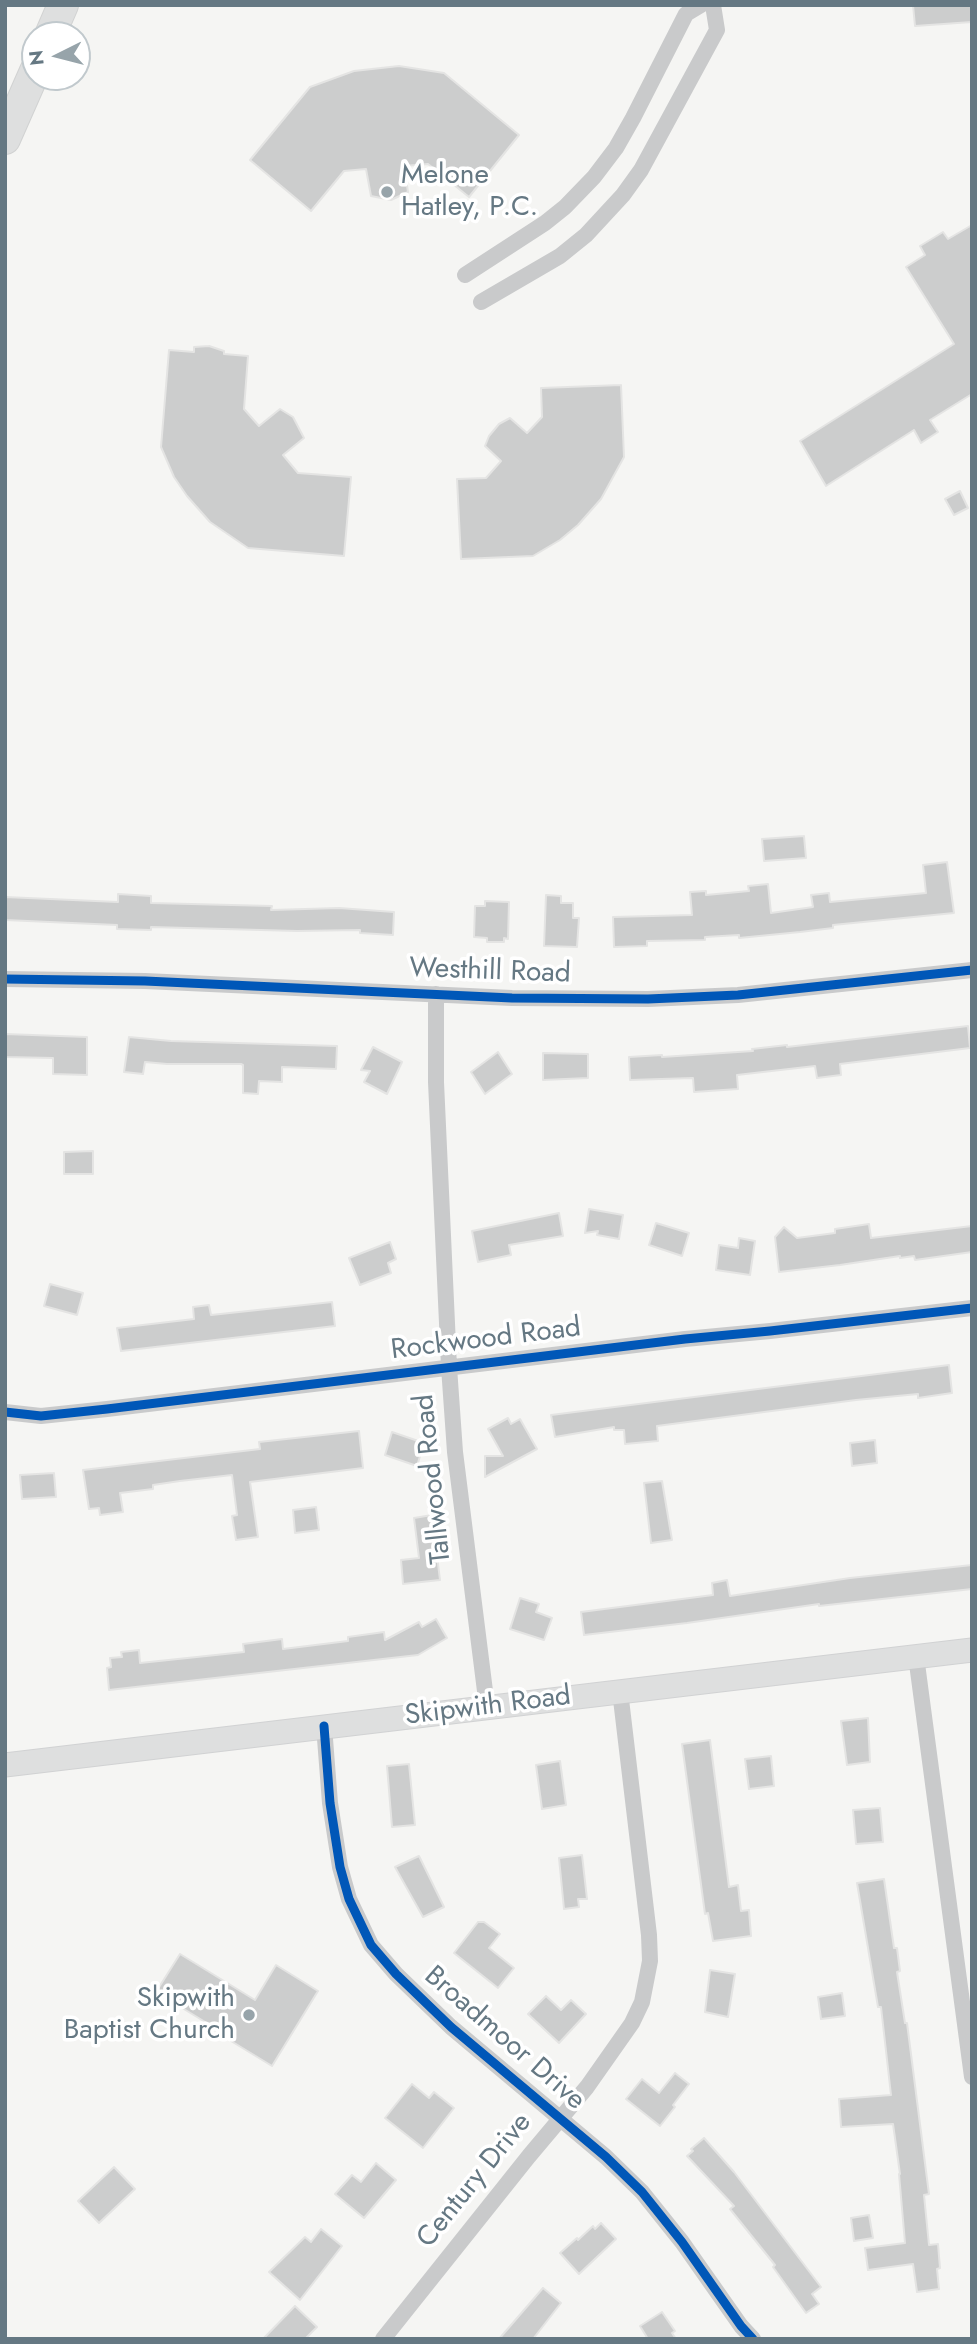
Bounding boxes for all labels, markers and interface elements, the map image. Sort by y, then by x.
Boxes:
north arrow [21,21,91,91]
text: N [22,49,51,67]
place label: Melone Hatley, P.C. [401,159,538,225]
marker: Melone Hatley, P.C. [379,184,395,200]
street label: Westhill Road [409,952,571,992]
street label: Rockwood Road [389,1312,583,1368]
street label: Tallwood Road [408,1392,460,1566]
street label: Skipwith Road [403,1680,573,1734]
street label: Broadmoor Drive [417,1960,591,2118]
place label: Skipwith Baptist Church [64,1982,235,2048]
marker: Skipwith Baptist Church [241,2007,257,2023]
street label: Century Drive [411,2107,539,2255]

